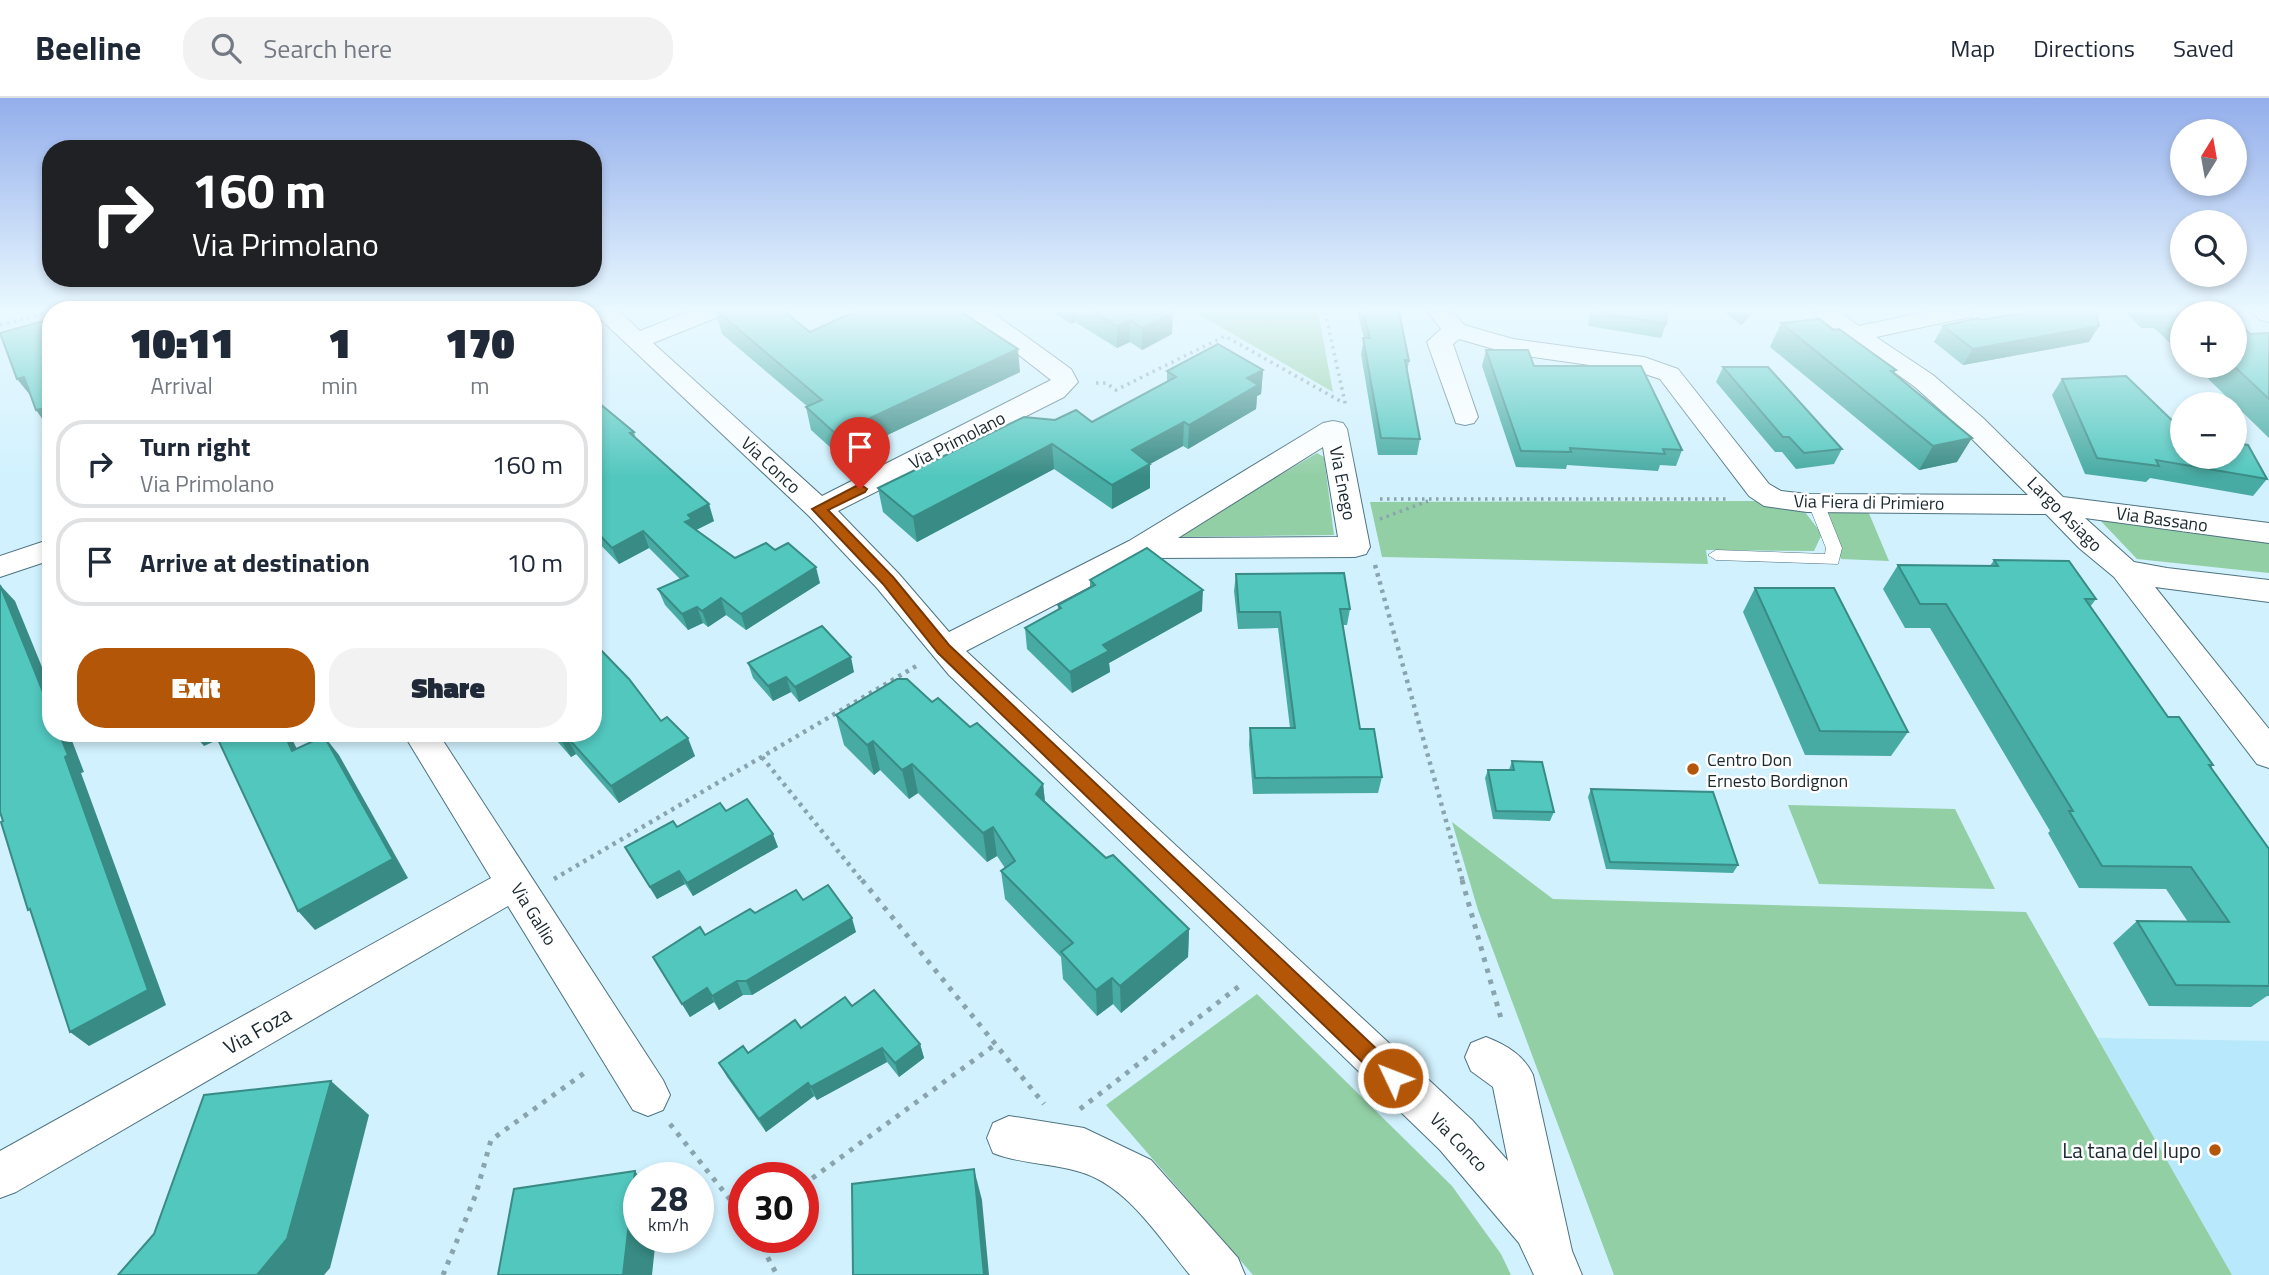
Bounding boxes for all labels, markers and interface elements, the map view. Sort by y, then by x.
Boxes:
search box [183,17,673,80]
text: Beeline [35,23,141,73]
icon: search [207,29,245,67]
text: Search here [263,29,392,68]
text: Map [1950,30,1995,66]
text: Directions [2033,30,2135,66]
text: Saved [2173,30,2234,66]
north arrow [2170,119,2247,196]
map controls [2170,119,2247,469]
text: 160 m [192,152,326,227]
icon: right [77,168,168,259]
button: search [2170,210,2247,287]
text: Via Primolano [192,220,379,268]
button: + [2170,301,2247,378]
text: 10:11 [129,310,234,374]
text: 1 [328,310,351,374]
text: 170 [445,310,515,374]
text: Arrival [150,368,213,403]
text: min [321,368,358,403]
text: m [470,368,490,403]
button: − [2170,392,2247,469]
street label: Via Primolano [904,404,1010,476]
pin [830,417,890,489]
text: Turn right [140,427,251,466]
icon: arrive [841,428,879,466]
street label: Via Conco [735,430,807,500]
street label: Via Enego [1323,444,1363,522]
icon: right [81,445,119,483]
text: 160 m [492,445,563,484]
text: Via Primolano [140,466,274,501]
street label: Largo Asiago [2021,470,2109,558]
street label: Via Fiera di Primiero [1793,487,1945,517]
street label: Via Bassano [2114,499,2210,539]
icon: arrive [81,543,119,581]
text: Arrive at destination [140,543,370,582]
text: 10 m [506,543,563,582]
button: Exit [77,648,315,728]
button: Share [329,648,567,728]
place label: Centro Don Ernesto Bordignon [1707,746,1848,794]
marker: Centro Don Ernesto Bordignon [1685,761,1701,777]
street label: Via Gallio [504,877,564,951]
street label: Via Foza [217,997,297,1062]
position arrow [1356,1041,1430,1115]
street label: Via Conco [1424,1106,1494,1178]
place label: La tana del lupo [2062,1134,2201,1166]
marker: La tana del lupo [2207,1142,2223,1158]
speed limit sign: 30 [728,1162,819,1253]
text: 28 [649,1171,688,1225]
text: km/h [648,1211,689,1238]

